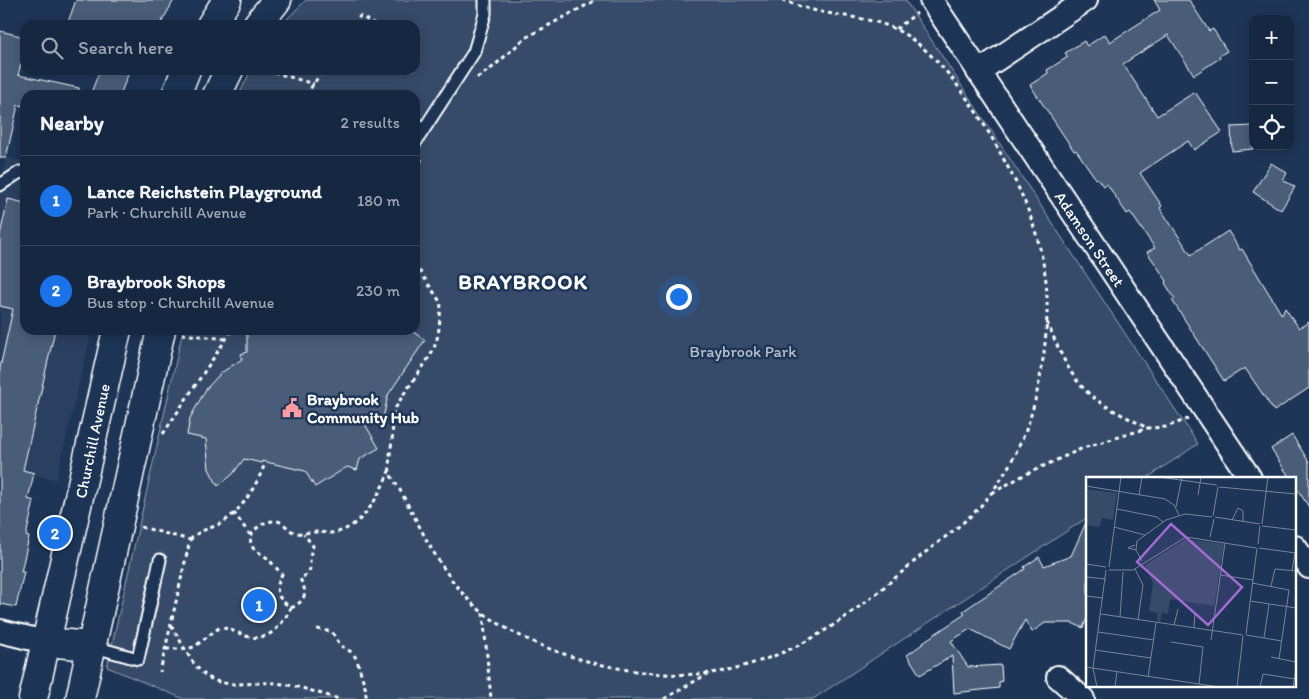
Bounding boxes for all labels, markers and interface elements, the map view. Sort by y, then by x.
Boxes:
map controls [1249,15,1294,150]
button: + [1249,15,1294,60]
search box [20,20,420,75]
icon: search [38,34,66,62]
text: Search here [78,36,173,59]
button: − [1249,60,1294,105]
button: locate [1249,105,1294,150]
text: Nearby [40,110,104,135]
text: 2 results [340,113,400,132]
text: Lance Reichstein Playground [87,180,322,203]
street label: Adamson Street [1051,188,1128,291]
text: 1 [52,191,60,210]
text: 180 m [357,191,400,210]
text: Park · Churchill Avenue [87,203,246,222]
district label: BRAYBROOK [458,269,588,294]
text: Braybrook Shops [87,270,225,293]
text: 2 [52,281,60,300]
text: 230 m [356,281,400,300]
your location [666,284,692,310]
text: Bus stop · Churchill Avenue [87,293,274,312]
park label: Braybrook Park [690,342,797,361]
street label: Churchill Avenue [71,382,114,500]
place label: Braybrook Community Hub [307,390,419,428]
public building icon: Braybrook Community Hub [281,397,303,419]
inset map [1086,477,1296,686]
pin: 2 [39,514,71,552]
pin: 1 [243,586,275,624]

